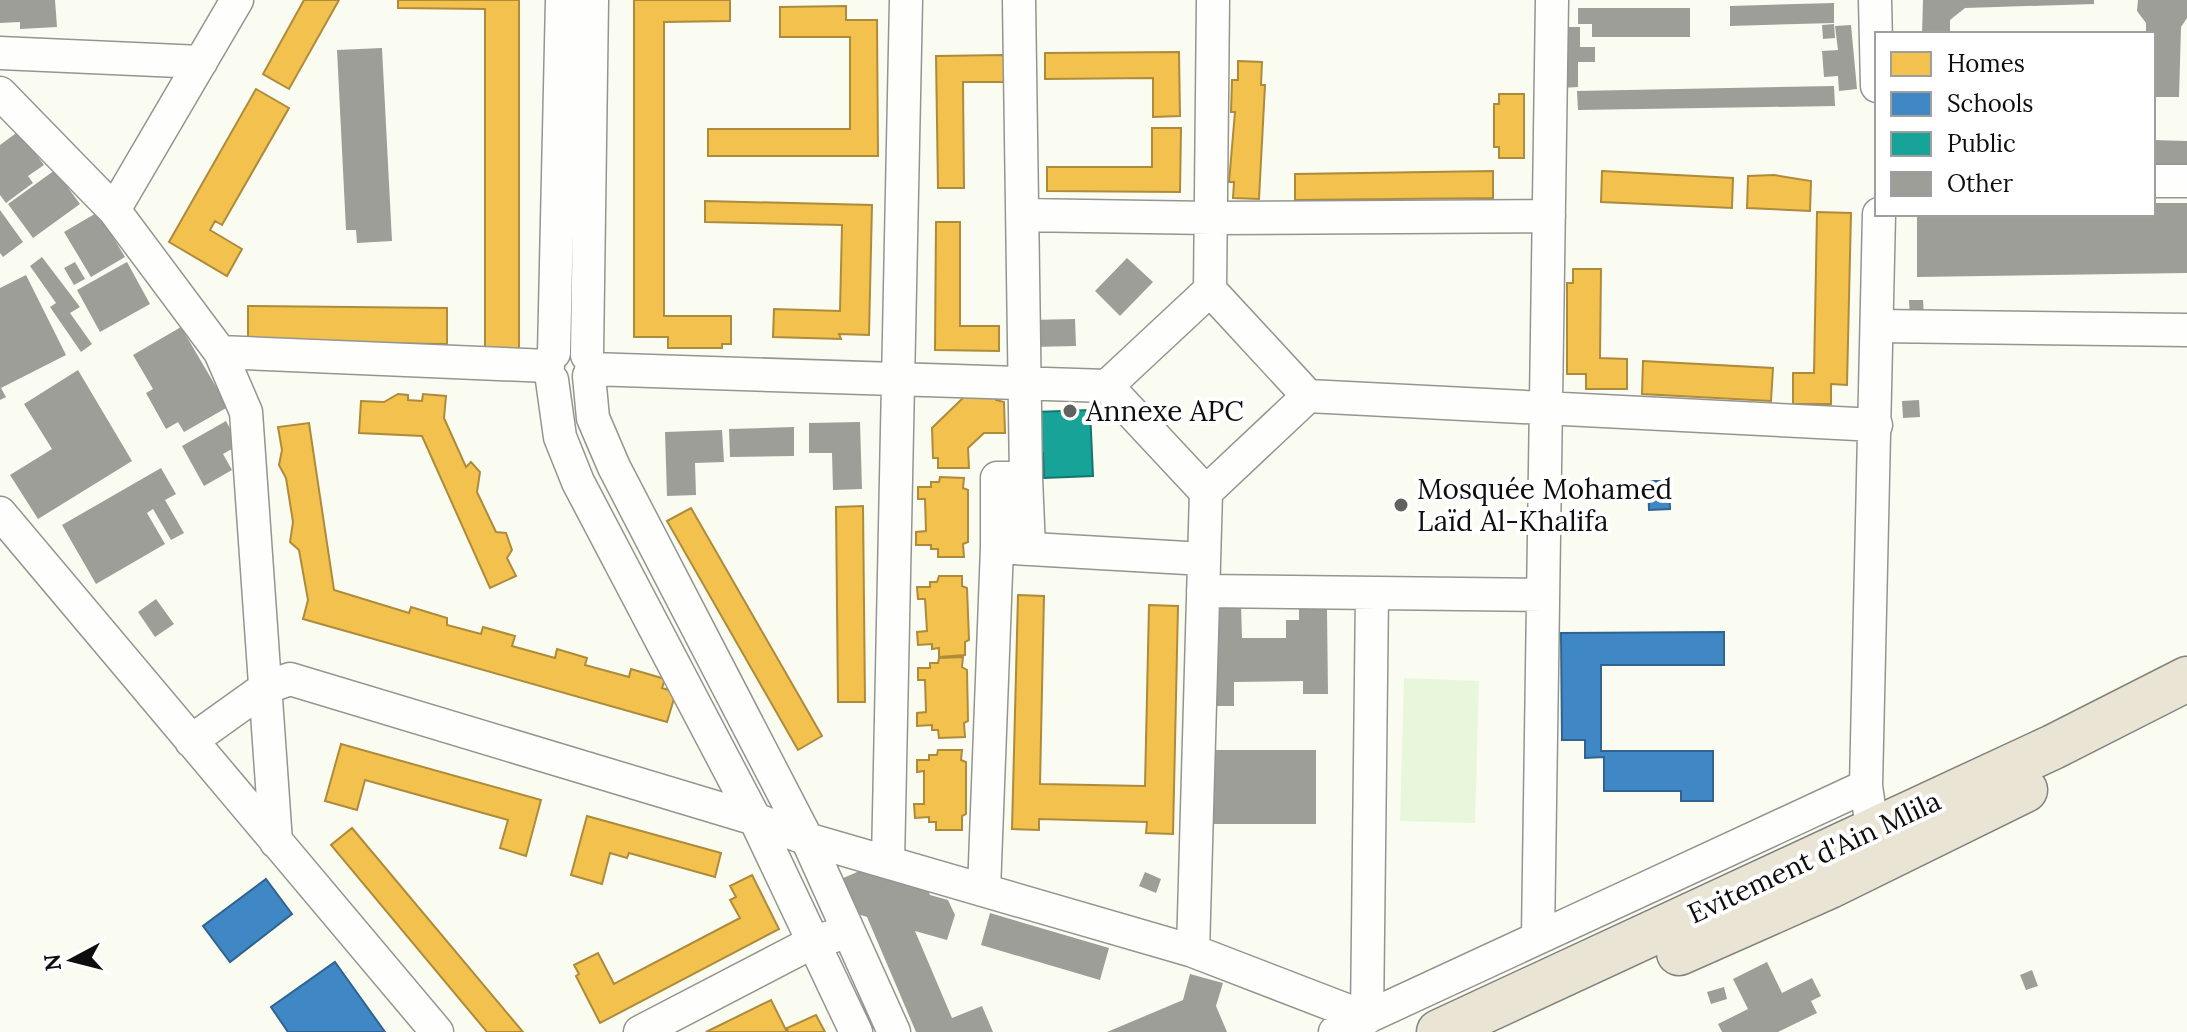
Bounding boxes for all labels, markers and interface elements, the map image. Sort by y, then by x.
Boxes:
legend [1875,32,2155,216]
text: Homes [1947,48,2025,79]
text: Schools [1947,88,2033,119]
text: Public [1947,128,2016,159]
text: Other [1947,168,2014,199]
place label: Annexe APC [1085,393,1244,429]
marker: Annexe APC [1061,402,1079,420]
place label: Mosquée Mohamed Laïd Al-Khalifa [1417,471,1672,539]
marker: Mosquée Mohamed Laïd Al-Khalifa [1392,496,1410,514]
street label: Evitement d'Ain Mlila [1682,783,1946,931]
north arrow [32,920,112,1000]
text: N [37,952,67,973]

